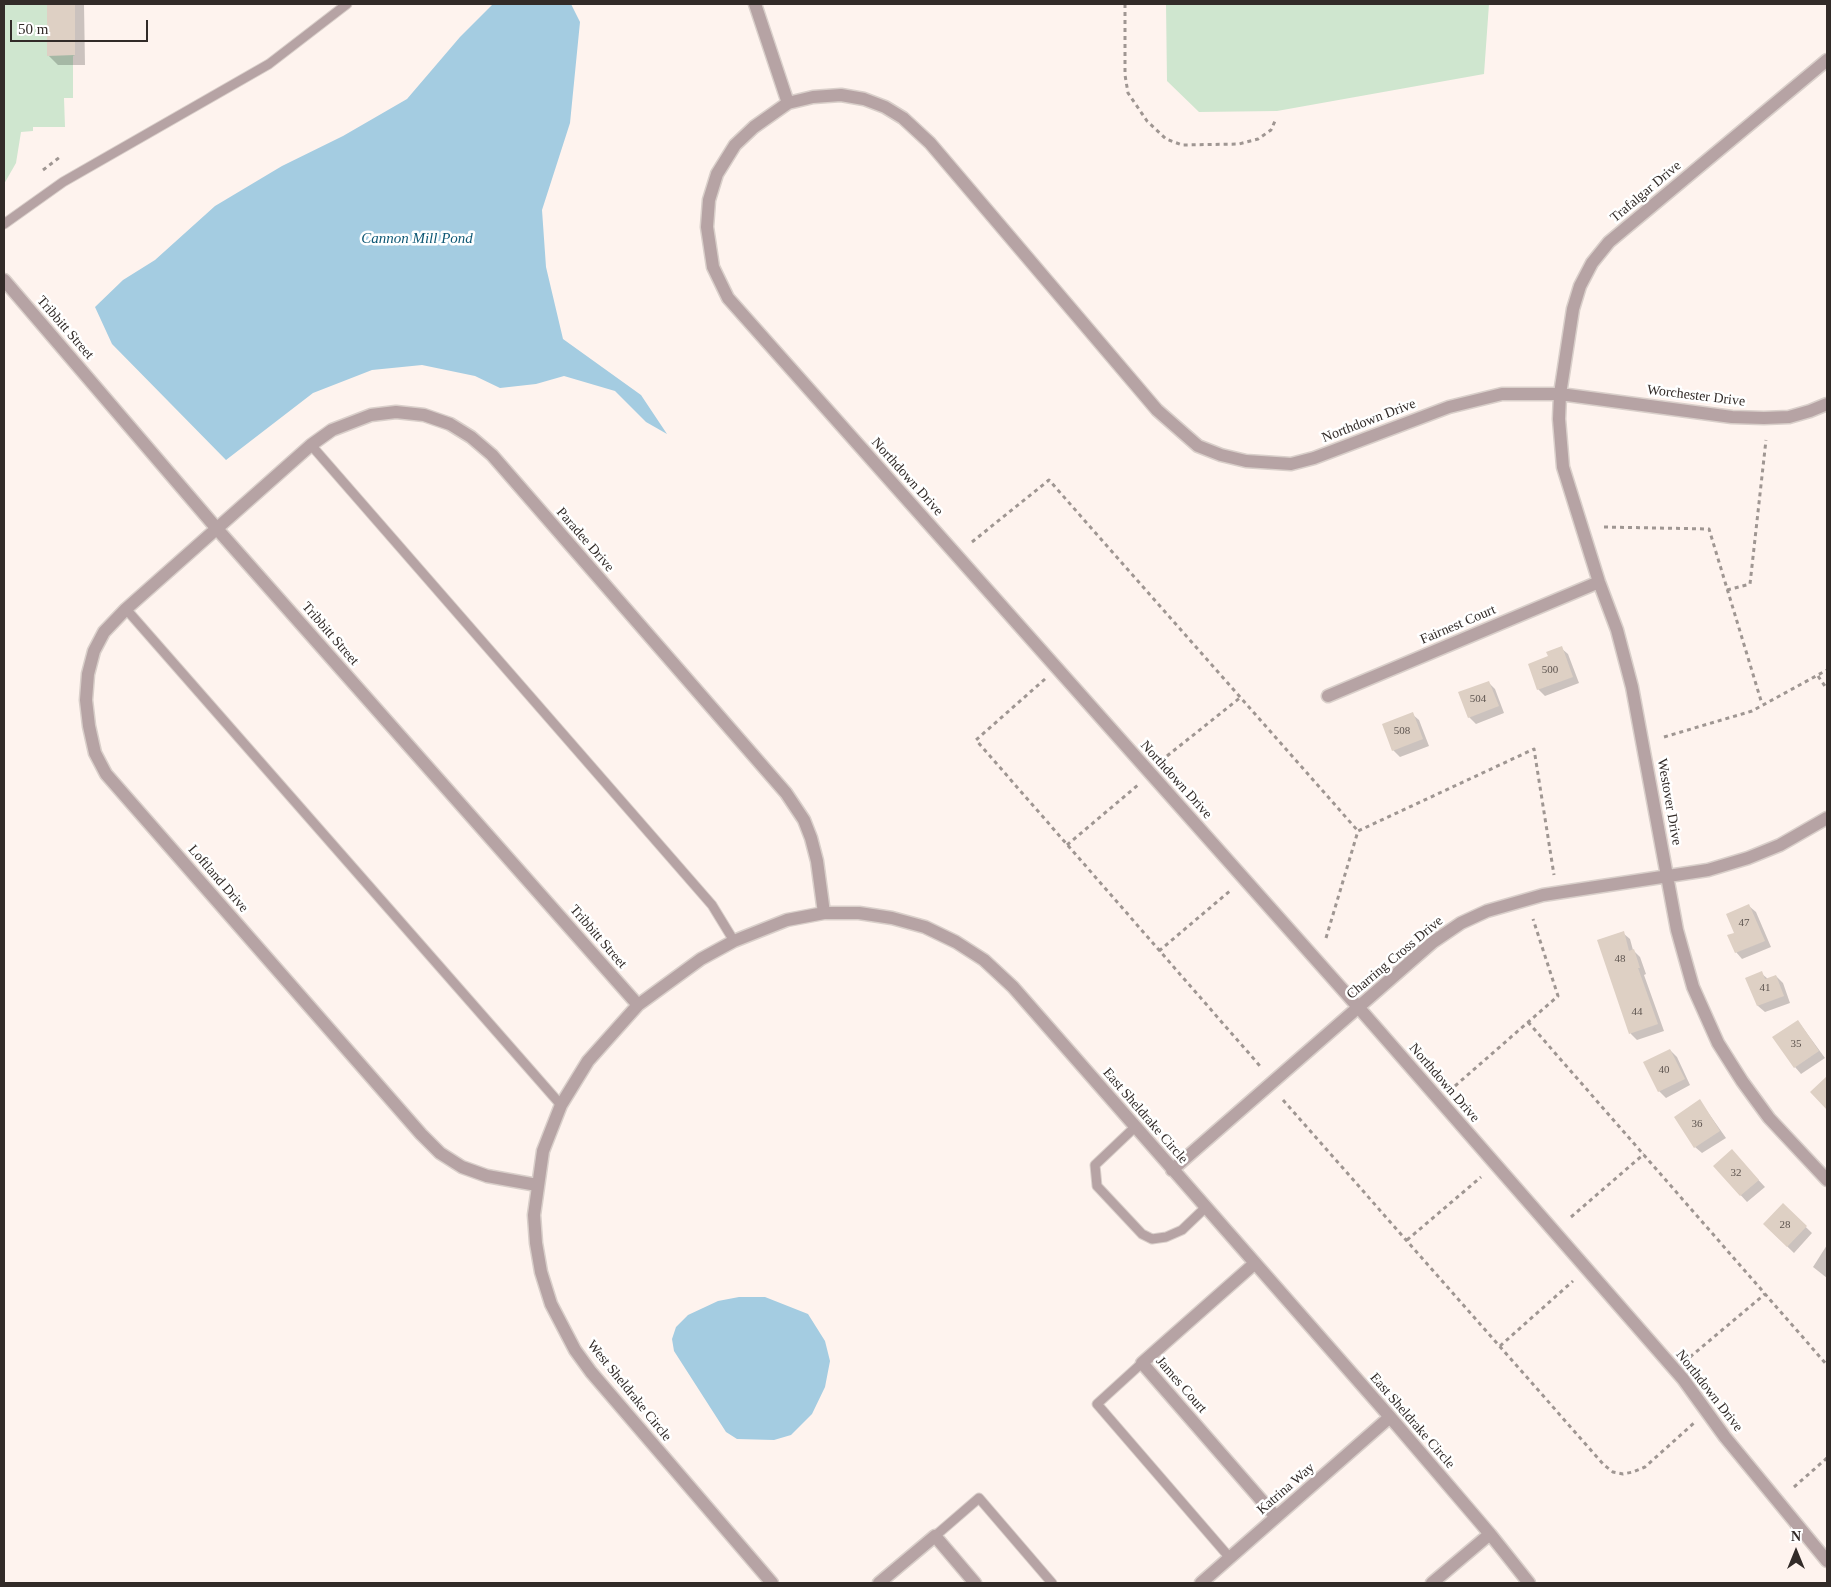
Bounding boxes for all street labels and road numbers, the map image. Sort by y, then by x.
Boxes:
street label: Trafalgar Drive [1607,158,1685,226]
street label: Tribbitt Street [33,293,97,363]
street label: Worchester Drive [1646,382,1746,410]
street label: Northdown Drive [1320,395,1418,447]
street label: Northdown Drive [868,435,946,519]
street label: Paradee Drive [553,504,617,576]
street label: Tribbitt Street [298,599,362,669]
street label: Fairnest Court [1418,602,1498,648]
street label: Northdown Drive [1137,738,1215,822]
street label: Westover Drive [1653,757,1685,847]
street label: Loftland Drive [184,842,252,916]
street label: Tribbitt Street [566,902,630,972]
street label: Charring Cross Drive [1343,913,1447,1003]
street label: Northdown Drive [1405,1040,1483,1126]
street label: East Sheldrake Circle [1099,1065,1191,1167]
street label: West Sheldrake Circle [583,1337,675,1445]
street label: Northdown Drive [1672,1347,1746,1435]
street label: James Court [1152,1353,1210,1417]
street label: East Sheldrake Circle [1366,1370,1458,1472]
street label: Katrina Way [1254,1459,1318,1519]

